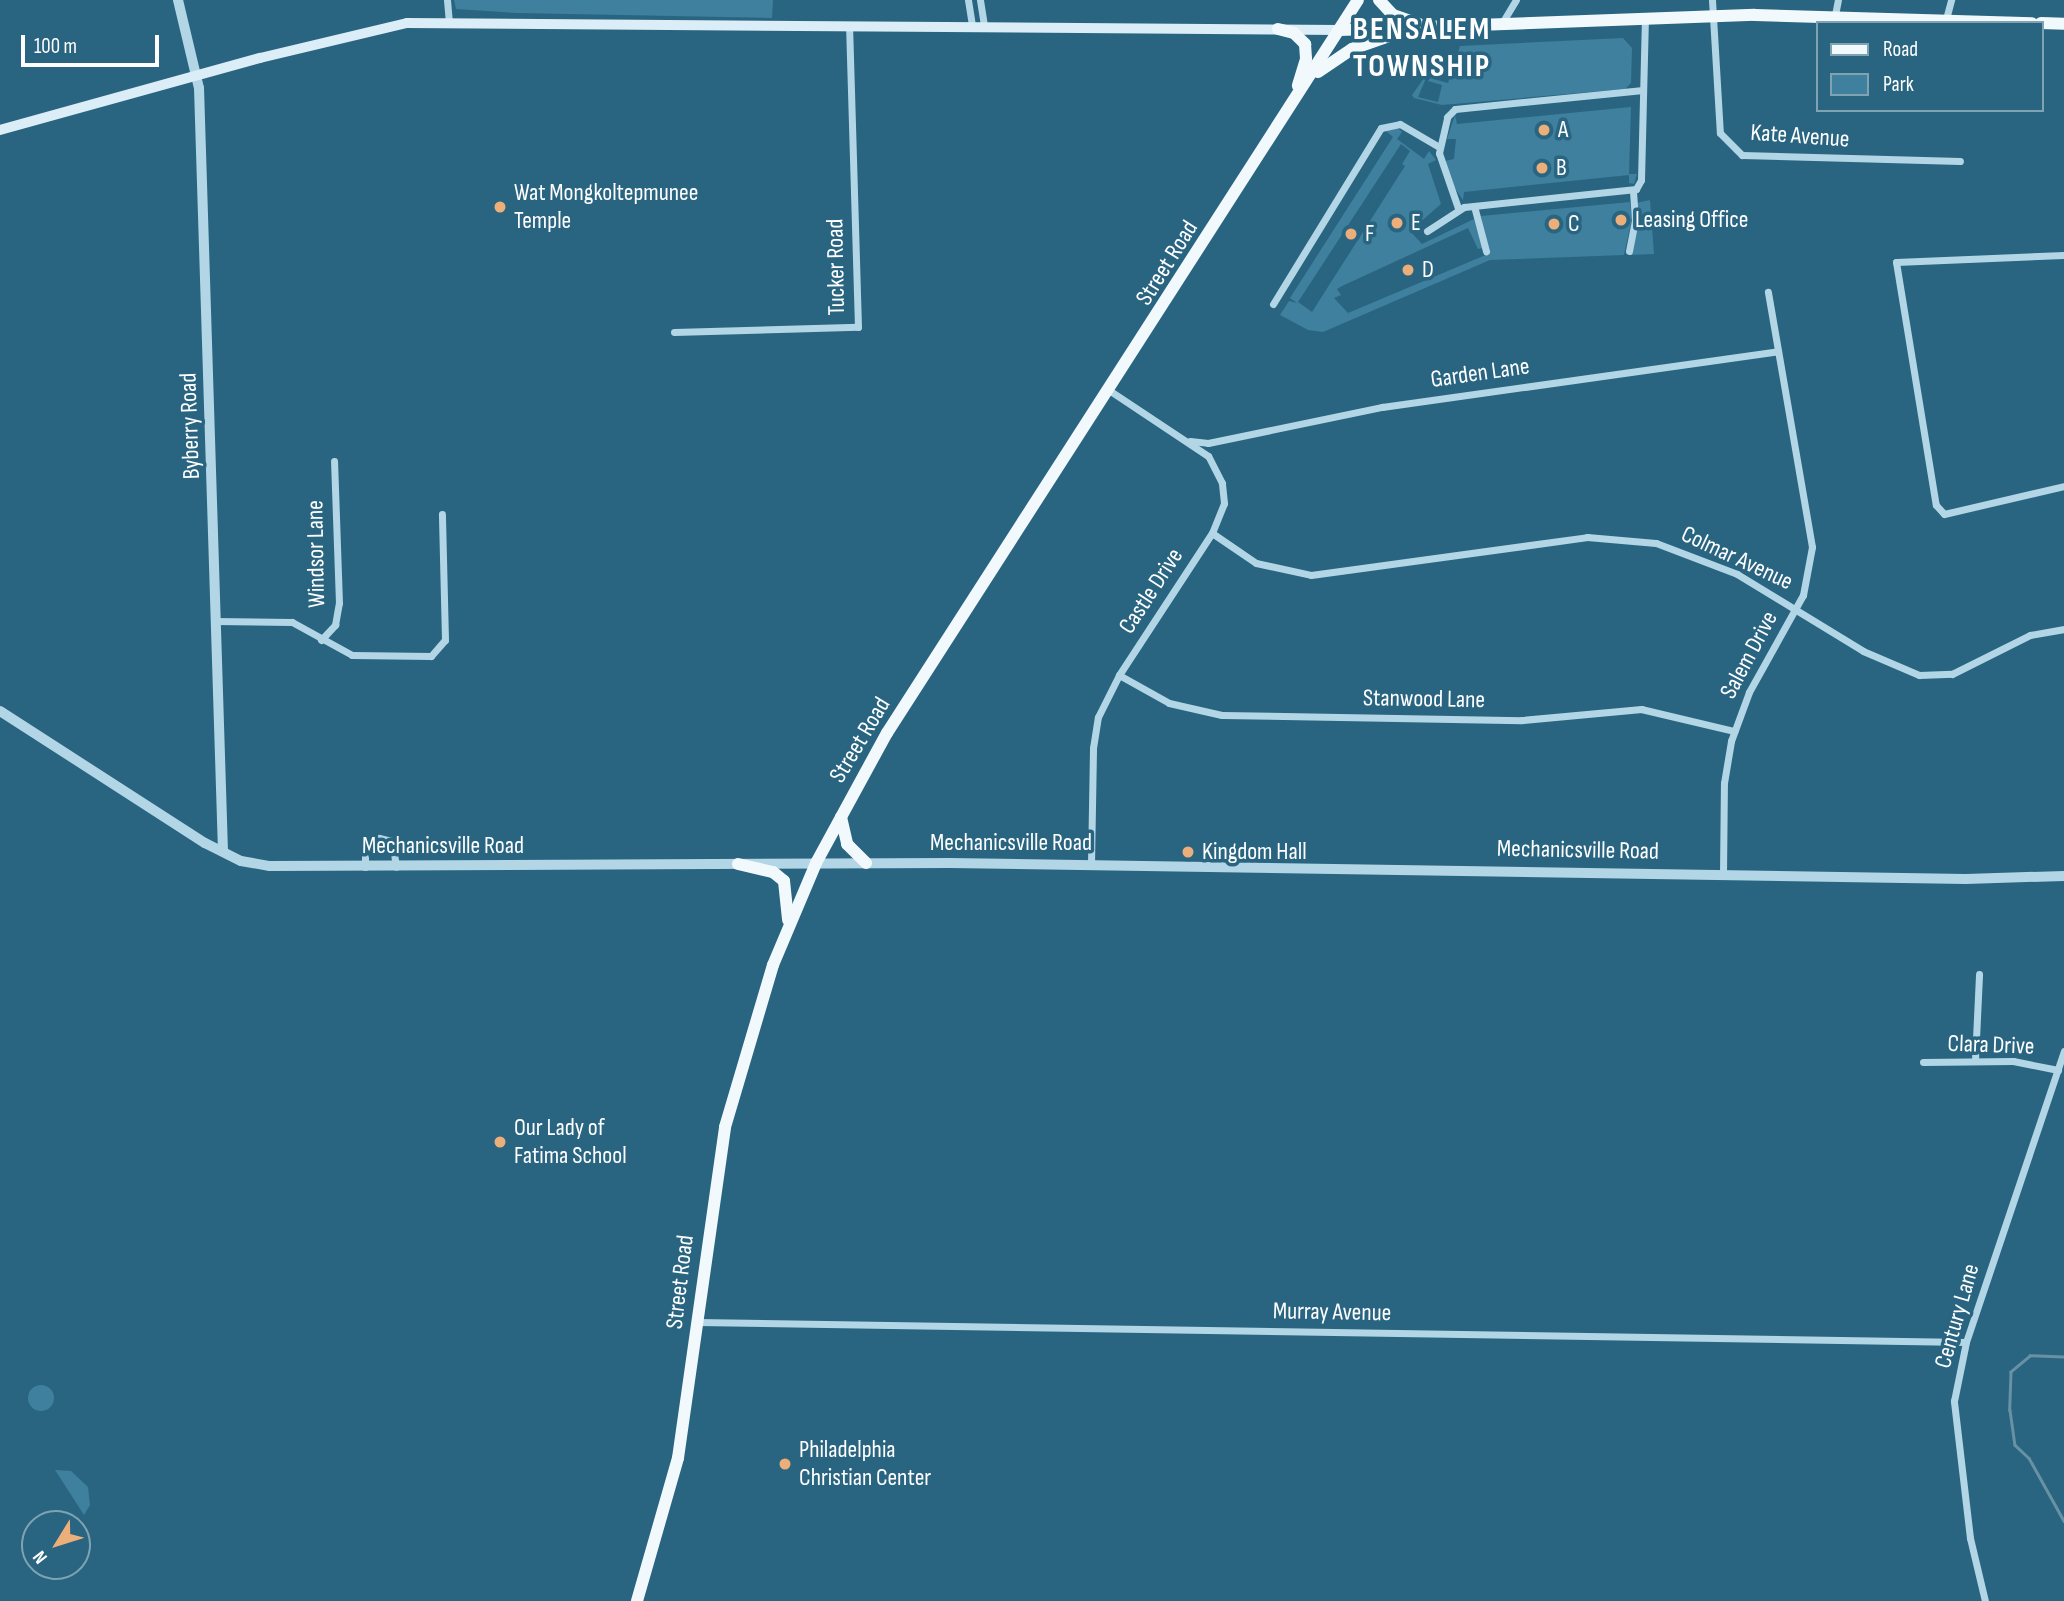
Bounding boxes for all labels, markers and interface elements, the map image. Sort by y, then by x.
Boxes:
district label: BENSALEM TOWNSHIP [1354,12,1490,87]
scale bar [24,21,163,65]
legend [1815,21,2043,112]
text: 100 m [34,34,77,59]
text: Road [1883,37,1918,62]
text: Park [1883,72,1914,97]
place label: A [1558,116,1568,144]
street label: Kate Avenue [1749,118,1851,154]
marker: A [1536,122,1552,138]
place label: B [1556,154,1567,182]
marker: B [1534,160,1550,176]
place label: Wat Mongkoltepmunee Temple [514,179,698,235]
marker: Wat Mongkoltepmunee Temple [492,199,508,215]
place label: Leasing Office [1635,206,1748,234]
place label: E [1411,209,1421,237]
place label: C [1568,210,1580,238]
marker: Leasing Office [1613,212,1629,228]
street label: Street Road [1130,215,1204,311]
marker: E [1389,215,1405,231]
marker: C [1546,216,1562,232]
street label: Tucker Road [821,218,851,316]
place label: F [1365,220,1374,248]
marker: F [1343,226,1359,242]
place label: D [1422,256,1434,284]
marker: D [1400,262,1416,278]
street label: Garden Lane [1429,352,1531,394]
street label: Byberry Road [174,372,206,480]
street label: Windsor Lane [301,500,331,608]
street label: Colmar Avenue [1677,520,1797,596]
street label: Castle Drive [1113,543,1189,639]
street label: Salem Drive [1714,606,1784,704]
street label: Stanwood Lane [1363,684,1485,714]
street label: Street Road [823,692,897,788]
street label: Mechanicsville Road [930,829,1092,857]
street label: Mechanicsville Road [362,832,524,860]
street label: Mechanicsville Road [1497,834,1659,866]
place label: Kingdom Hall [1202,838,1307,866]
marker: Kingdom Hall [1180,844,1196,860]
street label: Clara Drive [1947,1029,2035,1061]
place label: Our Lady of Fatima School [514,1114,627,1170]
marker: Our Lady of Fatima School [492,1134,508,1150]
street label: Street Road [660,1233,700,1331]
street label: Century Lane [1928,1261,1986,1371]
street label: Murray Avenue [1273,1297,1391,1327]
place label: Philadelphia Christian Center [799,1436,931,1492]
marker: Philadelphia Christian Center [777,1456,793,1472]
north arrow [21,1510,91,1580]
text: N [28,1546,53,1568]

